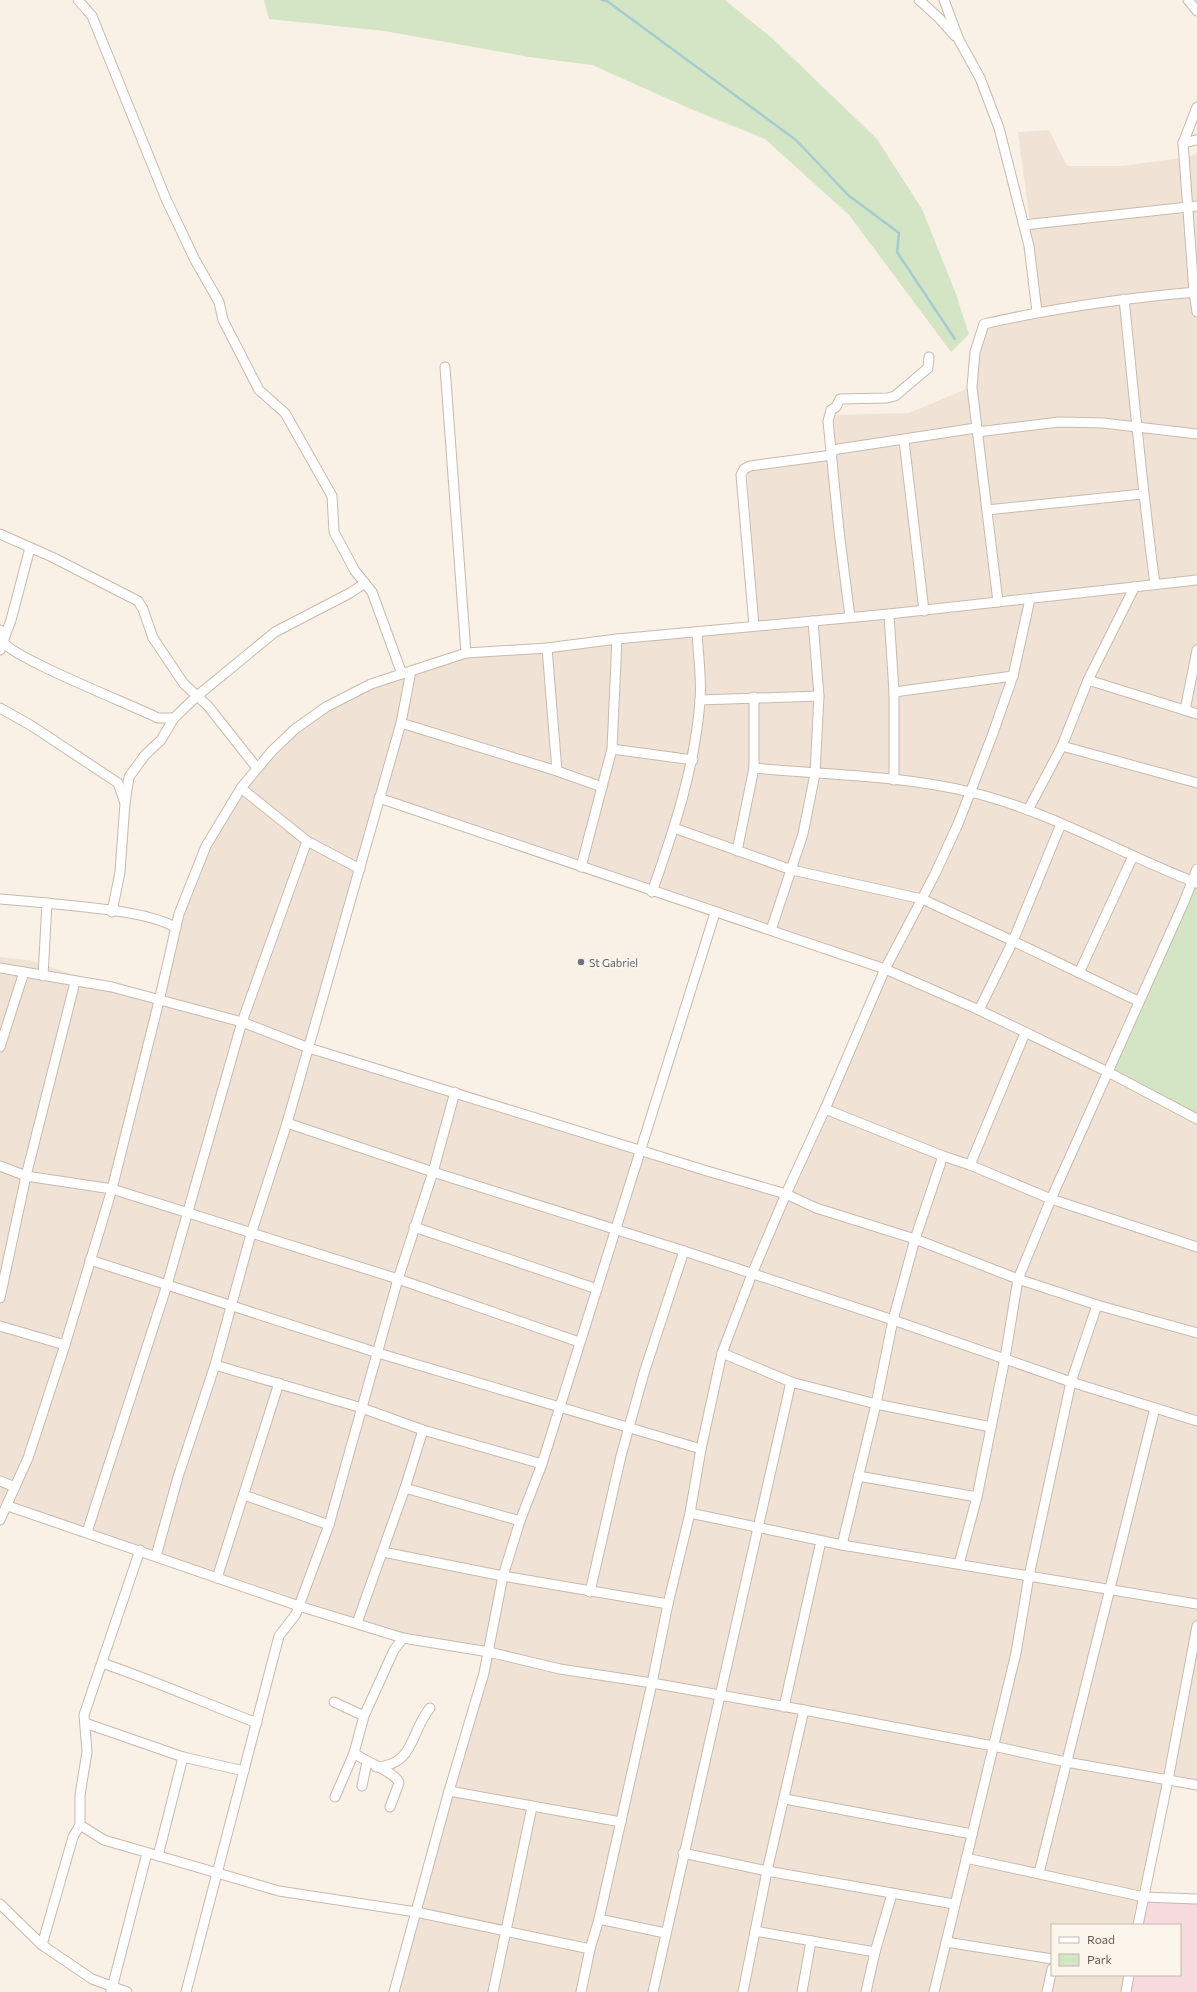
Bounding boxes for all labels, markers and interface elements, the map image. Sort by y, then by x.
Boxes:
place label: St Gabriel [589,956,638,969]
marker: St Gabriel [576,957,586,967]
legend [1051,1924,1181,1976]
text: Road [1087,1932,1115,1946]
text: Park [1087,1952,1113,1966]

